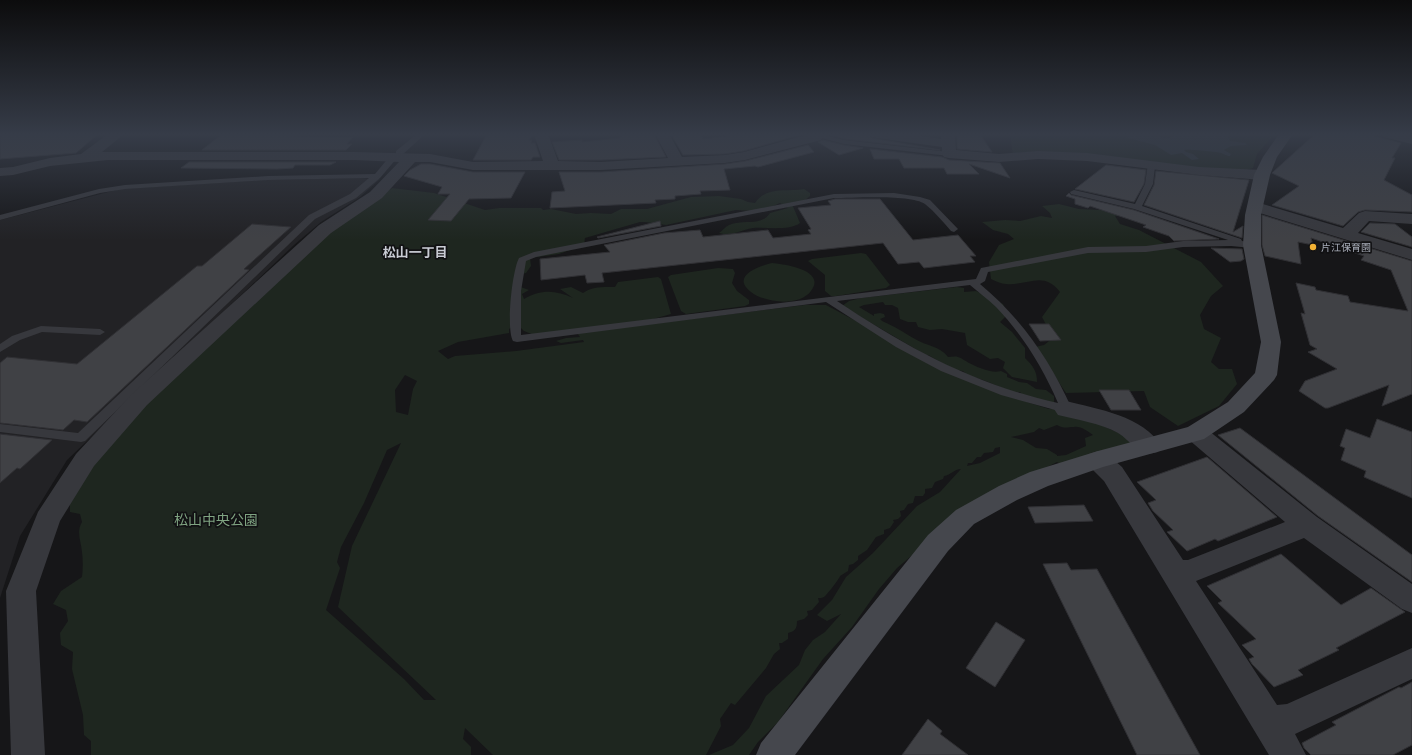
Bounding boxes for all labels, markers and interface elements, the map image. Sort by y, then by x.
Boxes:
place label: 片江保育園 [1321,241,1371,254]
marker: 片江保育園 [1308,242,1318,252]
district label: 松山一丁目 [382,244,448,261]
park label: 松山中央公園 [174,511,258,529]

